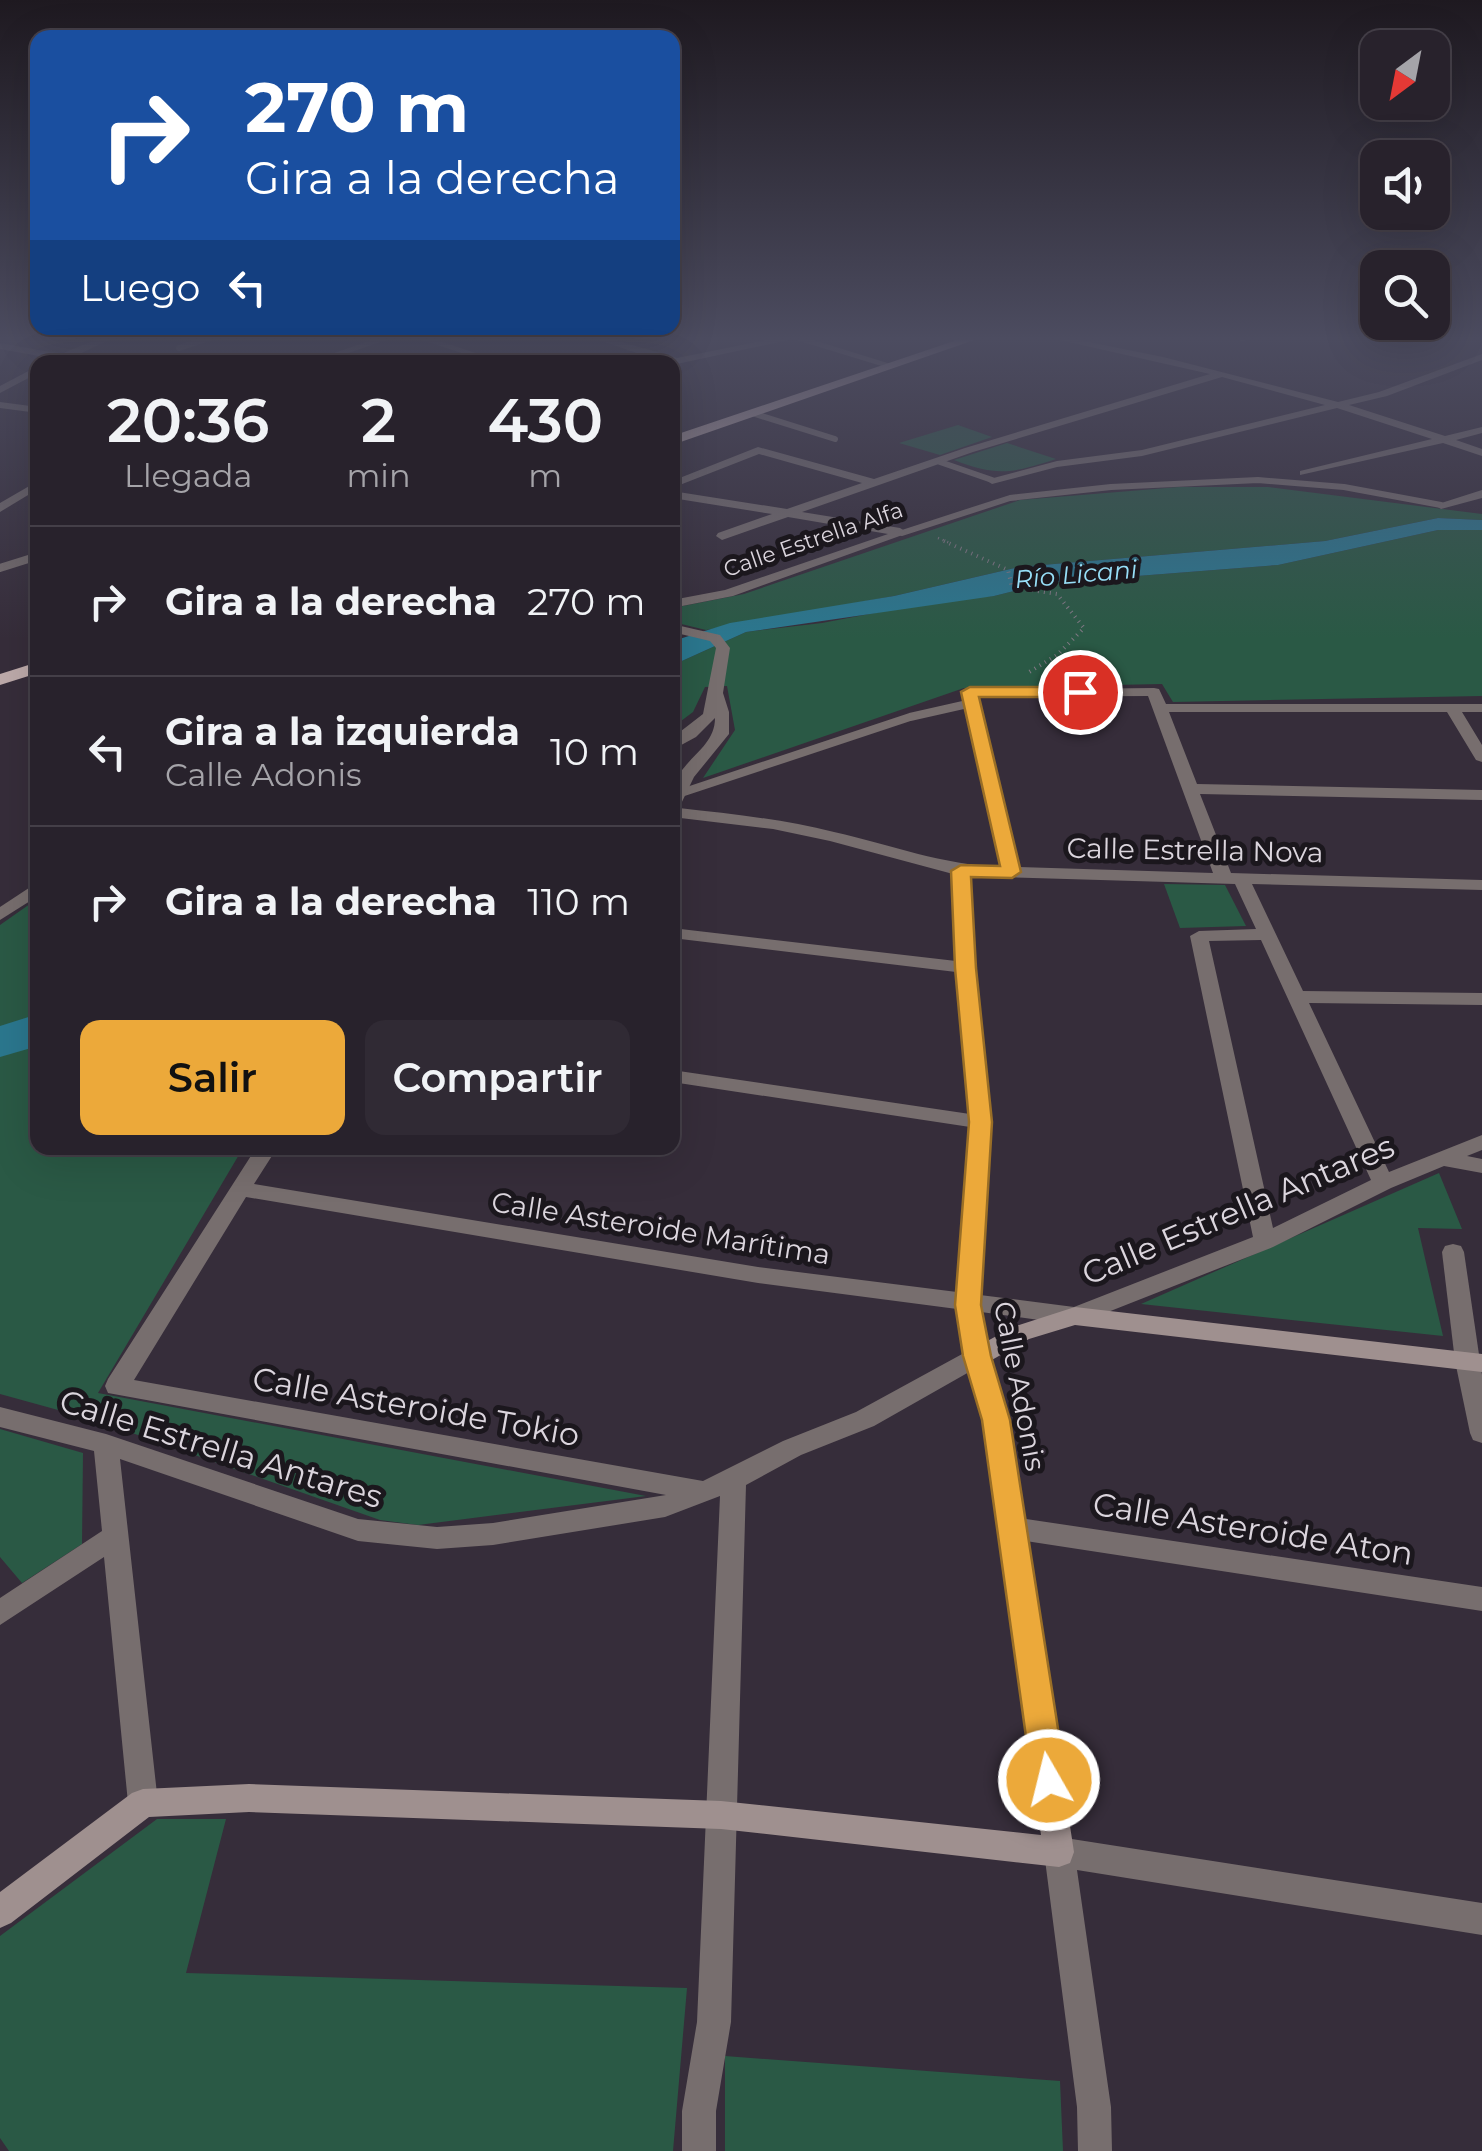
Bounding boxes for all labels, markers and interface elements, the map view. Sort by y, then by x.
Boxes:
north arrow [1360,30,1450,120]
map controls [1360,30,1450,340]
text: 270 m [245,64,469,150]
icon: right [80,70,210,200]
button: sound [1360,140,1450,230]
text: Gira a la derecha [245,150,620,205]
button: search [1360,250,1450,340]
icon: left [220,260,275,315]
text: Luego [80,264,200,311]
text: 20:36 [107,384,269,457]
text: 2 [361,384,396,457]
text: 430 [488,384,603,457]
text: Llegada [124,456,252,495]
text: min [346,456,411,495]
text: m [528,456,562,495]
street label: Calle Estrella Alfa [720,496,906,583]
water label: Río Licani [1013,554,1139,594]
icon: right [80,574,135,629]
text: Gira a la derecha [165,578,497,625]
text: 270 m [527,578,646,625]
pin [1038,650,1123,735]
icon: arrive [1053,665,1108,720]
text: Gira a la izquierda [165,708,520,755]
icon: left [80,724,135,779]
text: 10 m [550,728,639,775]
text: Calle Adonis [165,755,362,794]
street label: Calle Estrella Nova [1066,831,1324,869]
icon: right [80,874,135,929]
text: Gira a la derecha [165,878,497,925]
text: 110 m [527,878,630,925]
button: Salir [80,1020,345,1135]
button: Compartir [365,1020,630,1135]
street label: Calle Estrella Antares [1076,1126,1400,1293]
street label: Calle Asteroide Marítima [489,1184,833,1272]
street label: Calle Adonis [987,1298,1053,1474]
street label: Calle Asteroide Tokio [250,1359,583,1454]
street label: Calle Estrella Antares [55,1381,387,1516]
street label: Calle Asteroide Aton [1090,1484,1416,1573]
position arrow [997,1728,1101,1832]

